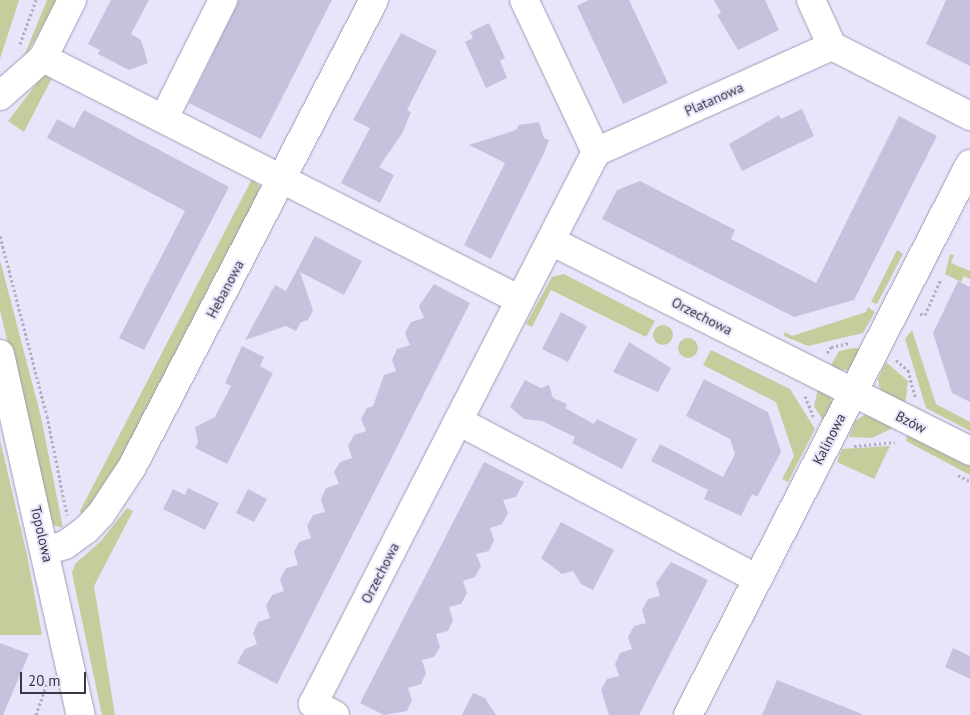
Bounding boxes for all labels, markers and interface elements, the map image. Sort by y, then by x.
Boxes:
street label: Platanowa [682,79,746,119]
street label: Hebanowa [203,257,247,321]
street label: Orzechowa [669,294,735,338]
street label: Bzów [893,407,929,437]
street label: Kalinowa [809,411,849,467]
street label: Topolowa [27,504,57,564]
street label: Orzechowa [358,540,402,606]
scale bar [22,662,89,694]
text: 20 m [28,671,61,690]

